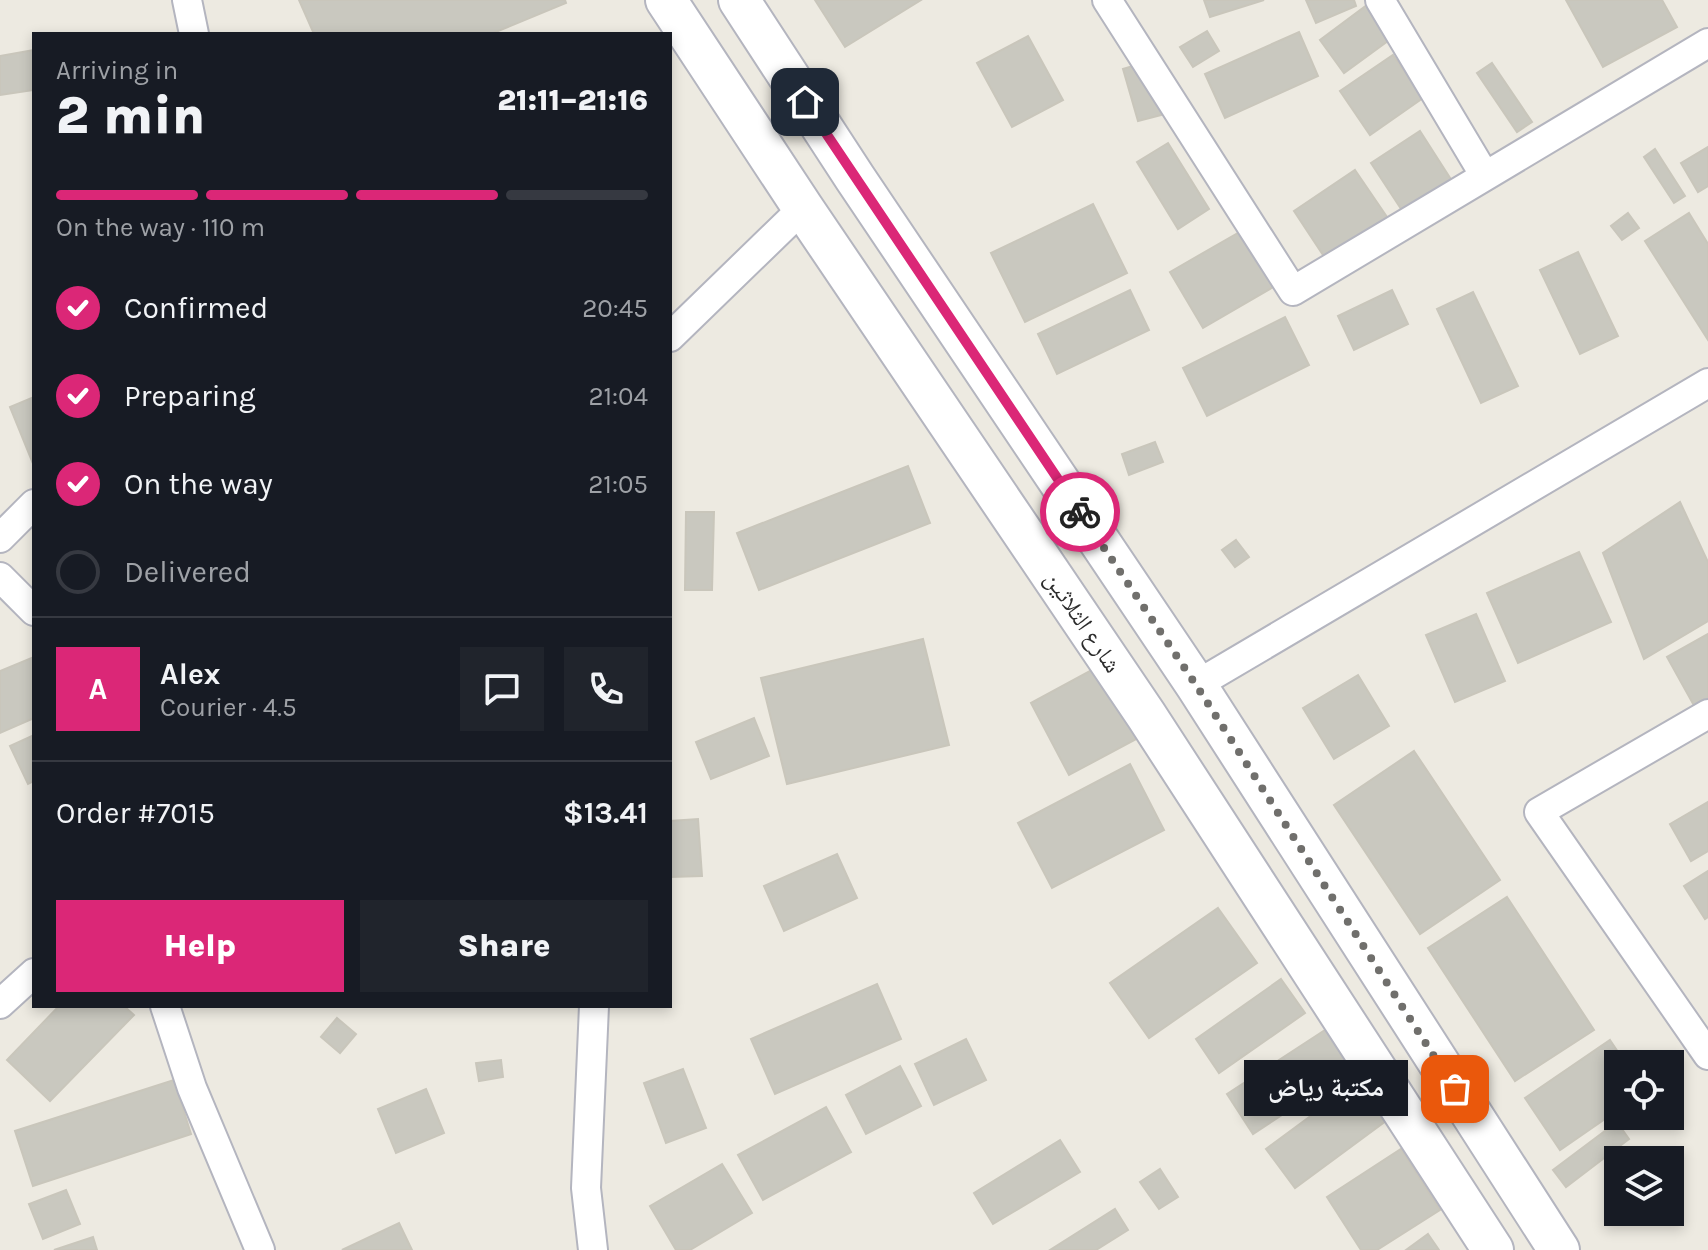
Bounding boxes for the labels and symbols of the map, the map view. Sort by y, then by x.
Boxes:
pin [771,68,839,136]
courier [1040,472,1120,552]
street label: شارع الثلاثين [1038,566,1127,679]
pin [1421,1055,1489,1123]
callout: مكتبة رياض [1243,1061,1407,1117]

